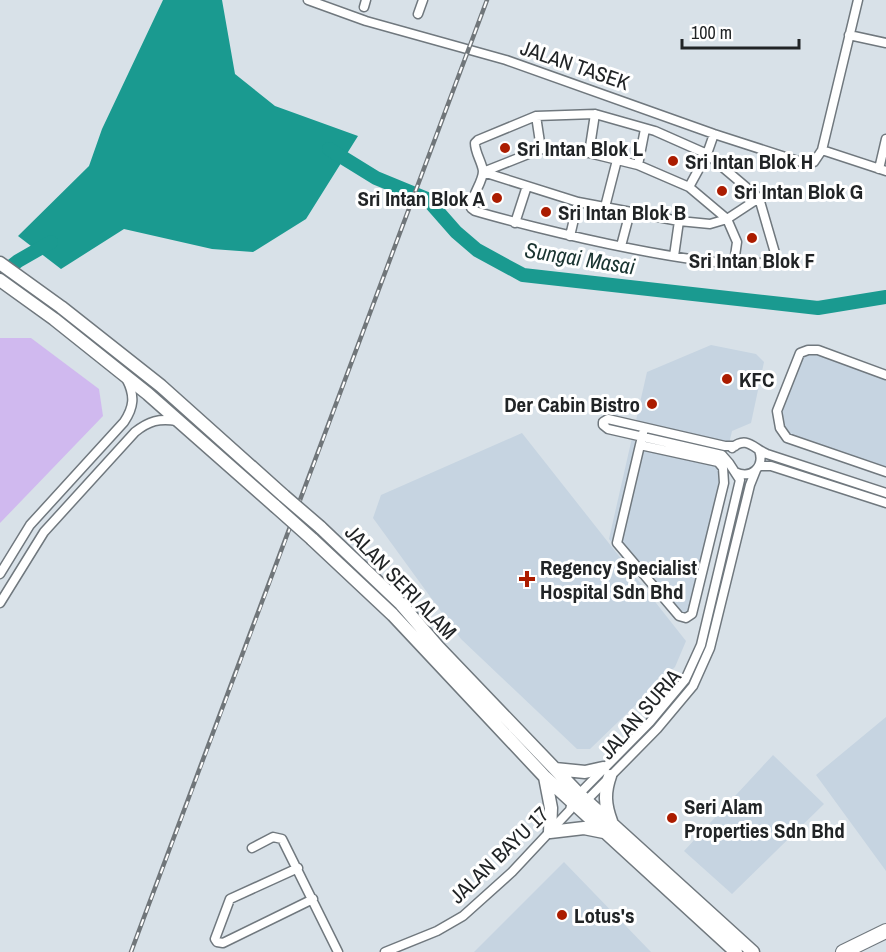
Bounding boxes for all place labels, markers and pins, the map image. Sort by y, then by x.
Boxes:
place label: Sri Intan Blok L [517,134,644,163]
marker: Sri Intan Blok L [498,141,512,155]
place label: Sri Intan Blok H [685,147,813,176]
marker: Sri Intan Blok H [666,154,680,168]
place label: Sri Intan Blok G [734,177,863,206]
place label: Sri Intan Blok A [357,184,486,213]
marker: Sri Intan Blok G [715,184,729,198]
marker: Sri Intan Blok A [490,191,504,205]
place label: Sri Intan Blok B [558,198,686,227]
marker: Sri Intan Blok B [539,205,553,219]
marker: Sri Intan Blok F [745,231,759,245]
place label: Sri Intan Blok F [689,246,815,275]
place label: KFC [739,365,774,394]
marker: KFC [720,372,734,386]
place label: Der Cabin Bistro [504,390,640,419]
marker: Der Cabin Bistro [645,397,659,411]
place label: Regency Specialist Hospital Sdn Bhd [540,553,697,606]
marker: Regency Specialist Hospital Sdn Bhd [518,570,536,588]
place label: Seri Alam Properties Sdn Bhd [684,792,845,845]
marker: Seri Alam Properties Sdn Bhd [665,811,679,825]
place label: Lotus's [574,901,635,930]
marker: Lotus's [555,908,569,922]

